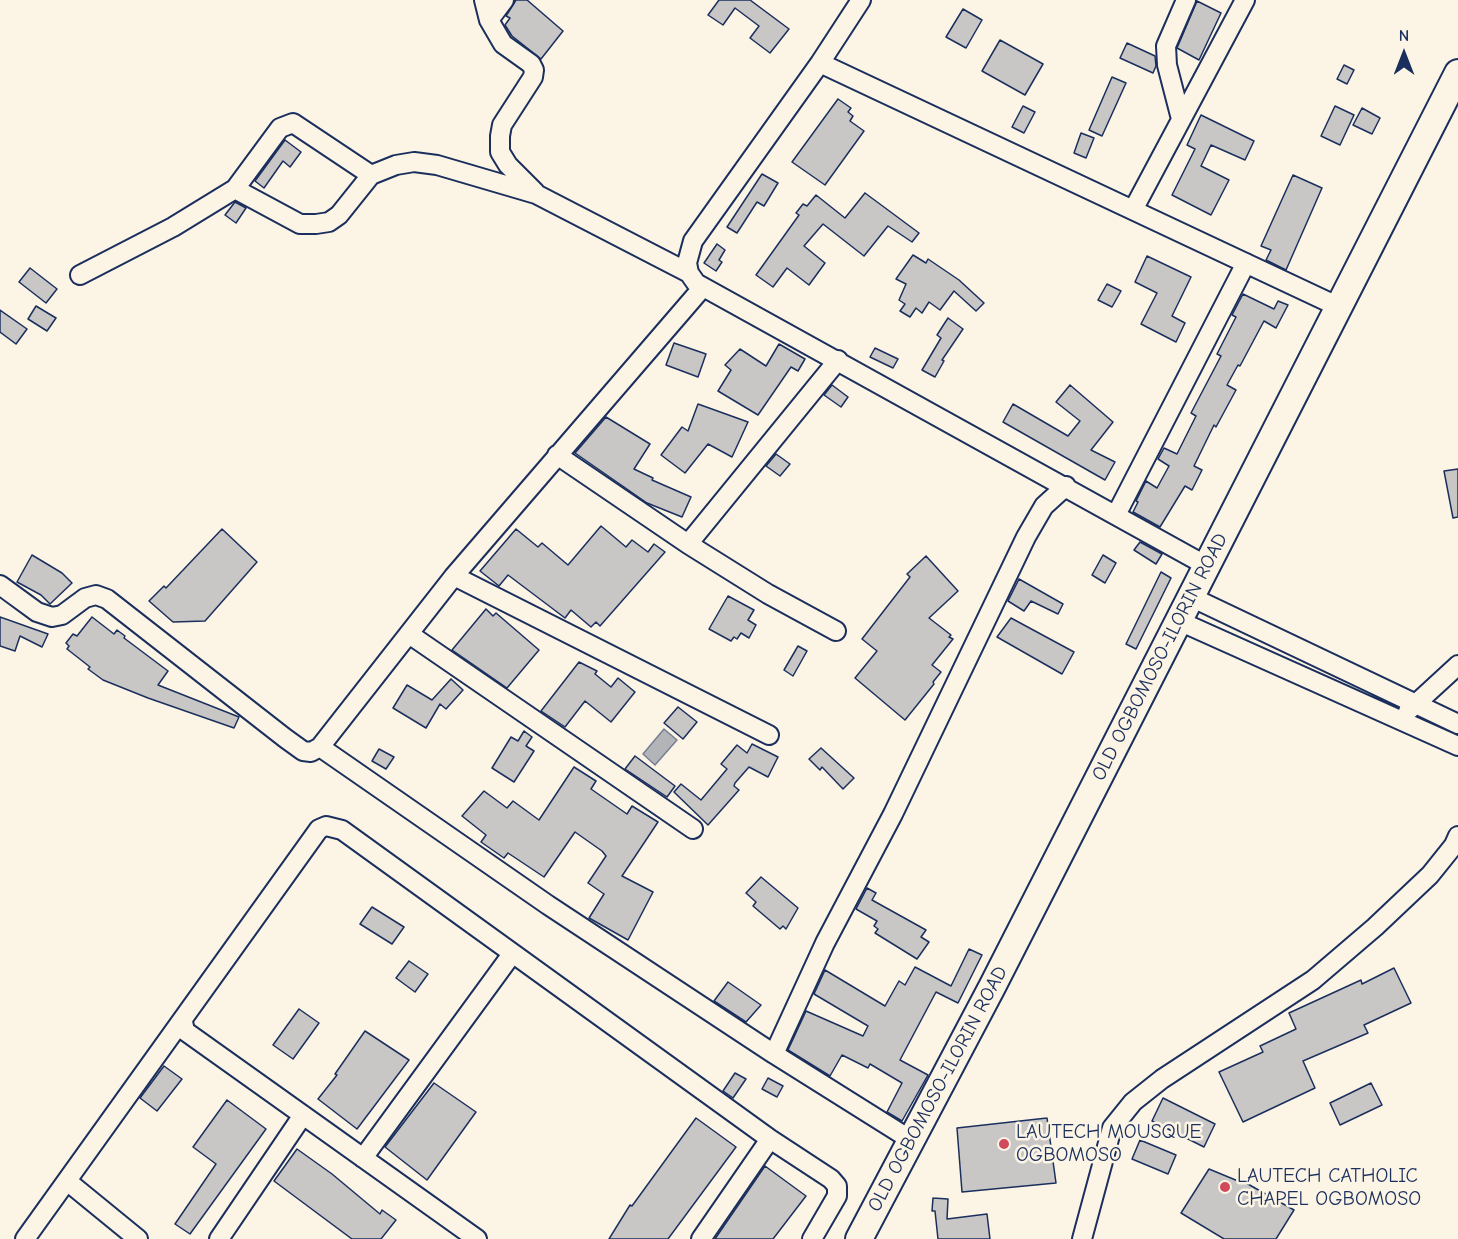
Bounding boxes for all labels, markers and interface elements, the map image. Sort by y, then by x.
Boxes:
north arrow [1374,24,1434,84]
text: N [1399,27,1409,45]
street label: OLD OGBOMOSO-ILORIN ROAD [1087,529,1233,785]
street label: OLD OGBOMOSO-ILORIN ROAD [863,962,1013,1216]
place label: LAUTECH MOUSQUE OGBOMOSO [1016,1120,1202,1167]
marker: LAUTECH MOUSQUE OGBOMOSO [997,1137,1011,1151]
place label: LAUTECH CATHOLIC CHAPEL OGBOMOSO [1237,1164,1421,1211]
marker: LAUTECH CATHOLIC CHAPEL OGBOMOSO [1218,1180,1232,1194]

